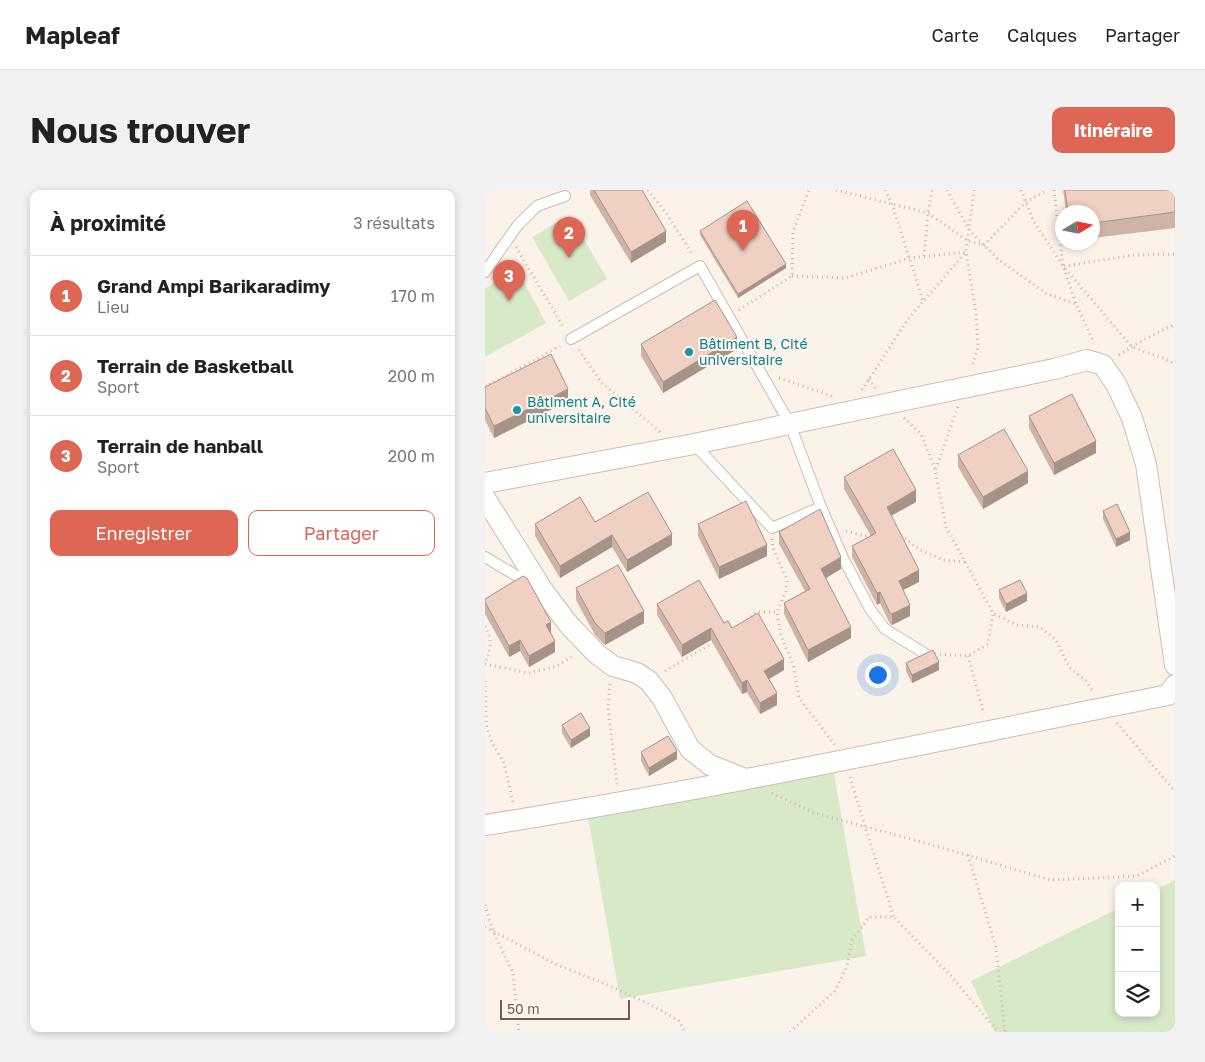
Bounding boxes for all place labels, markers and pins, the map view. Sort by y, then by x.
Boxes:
pin: 1 [727,210,759,251]
pin: 2 [553,217,585,258]
pin: 3 [493,260,525,301]
place label: Bâtiment B, Cité universitaire [699,335,808,368]
marker: Bâtiment B, Cité universitaire [683,346,695,358]
place label: Bâtiment A, Cité universitaire [527,393,636,426]
marker: Bâtiment A, Cité universitaire [511,404,523,416]

